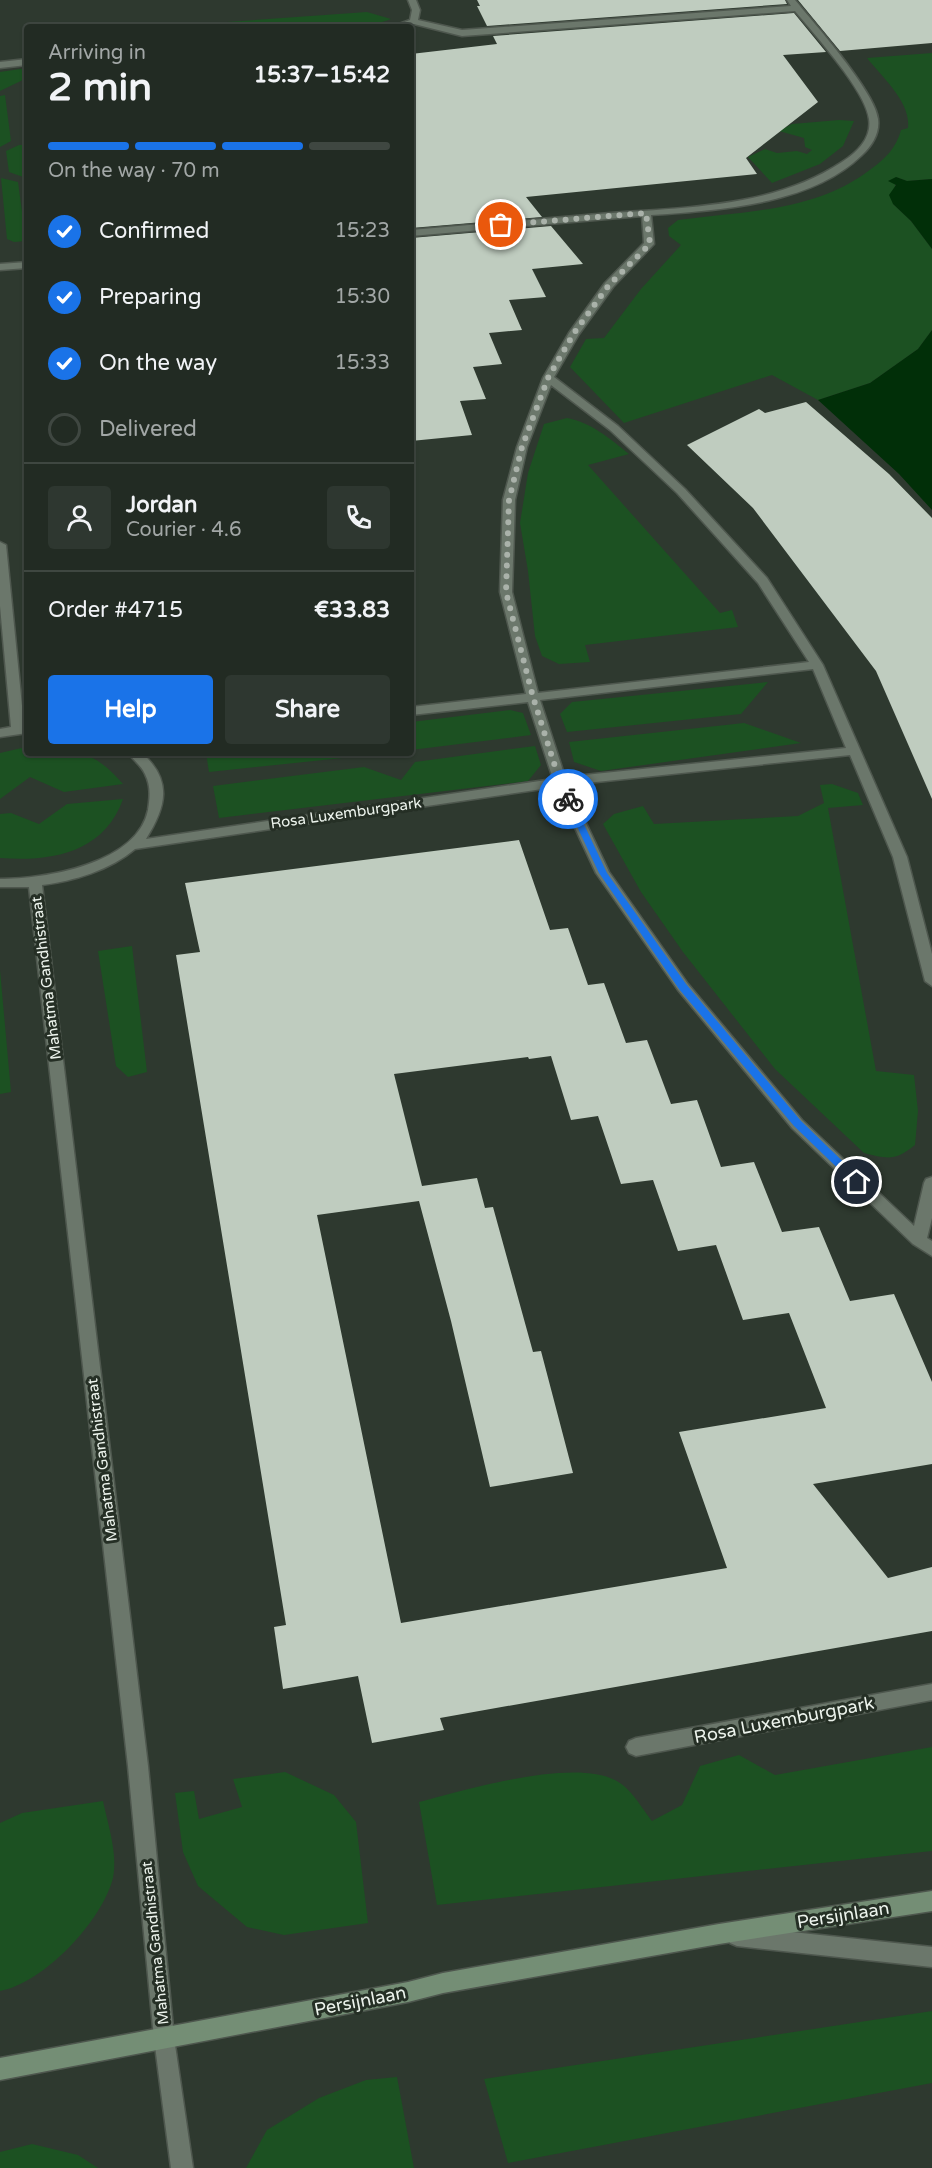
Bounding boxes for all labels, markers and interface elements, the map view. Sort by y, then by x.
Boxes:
text: Arriving in [48,41,146,65]
text: 15:37–15:42 [253,62,390,88]
text: 2 min [48,64,152,111]
text: On the way · 70 m [48,159,220,183]
pin [475,199,526,250]
icon: bag [484,208,517,241]
icon: check [48,215,81,248]
text: Confirmed [99,218,209,244]
text: 15:23 [335,219,390,243]
icon: check [48,281,81,314]
text: Preparing [99,284,202,310]
text: 15:30 [335,285,390,309]
icon: check [48,347,81,380]
text: On the way [99,350,217,376]
text: 15:33 [335,351,390,375]
text: Delivered [99,416,197,442]
button: person [48,486,111,549]
button: phone [327,486,390,549]
text: Jordan [126,492,197,518]
text: Courier · 4.6 [126,518,241,542]
text: Order #4715 [48,597,183,623]
text: €33.83 [314,597,390,623]
button: Help [48,675,213,744]
button: Share [225,675,390,744]
courier [538,769,598,829]
icon: bike [552,783,585,816]
street label: Rosa Luxemburgpark [269,793,423,833]
street label: Mahatma Gandhistraat [27,895,65,1061]
pin [831,1156,882,1207]
icon: home [840,1165,873,1198]
street label: Mahatma Gandhistraat [83,1377,121,1543]
street label: Rosa Luxemburgpark [692,1692,876,1748]
street label: Mahatma Gandhistraat [137,1860,173,2026]
street label: Persijnlaan [795,1897,891,1933]
street label: Persijnlaan [312,1981,408,2021]

